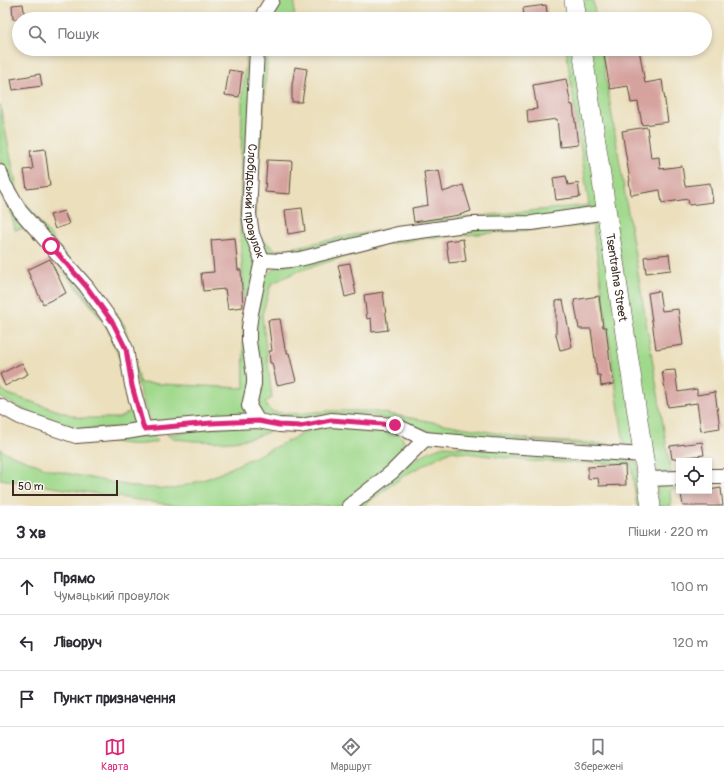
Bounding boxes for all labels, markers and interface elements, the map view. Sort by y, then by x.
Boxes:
search box [12,12,712,56]
icon: search [26,23,48,45]
text: Пошук [58,25,100,44]
street label: Слобідський провулок [241,143,268,261]
street label: Tsentralna Street [602,232,630,323]
route start [42,237,60,255]
route end [386,416,404,434]
map controls [676,458,712,494]
button: locate [676,458,712,494]
scale bar [12,478,118,497]
text: 50 m [18,480,44,493]
text: 3 хв [16,522,46,543]
text: Пішки · 220 m [629,524,708,540]
text: Прямо [54,569,95,588]
icon: ahead [16,576,38,598]
text: 100 m [671,579,708,595]
text: Чумацький провулок [54,588,170,604]
icon: left [16,632,38,654]
text: Ліворуч [54,633,102,652]
text: 120 m [672,635,708,651]
icon: arrive [16,688,38,710]
text: Пункт призначення [54,689,175,708]
tab: Карта [101,736,128,773]
tab: Маршрут [330,736,372,773]
tab: Збережені [574,736,623,773]

